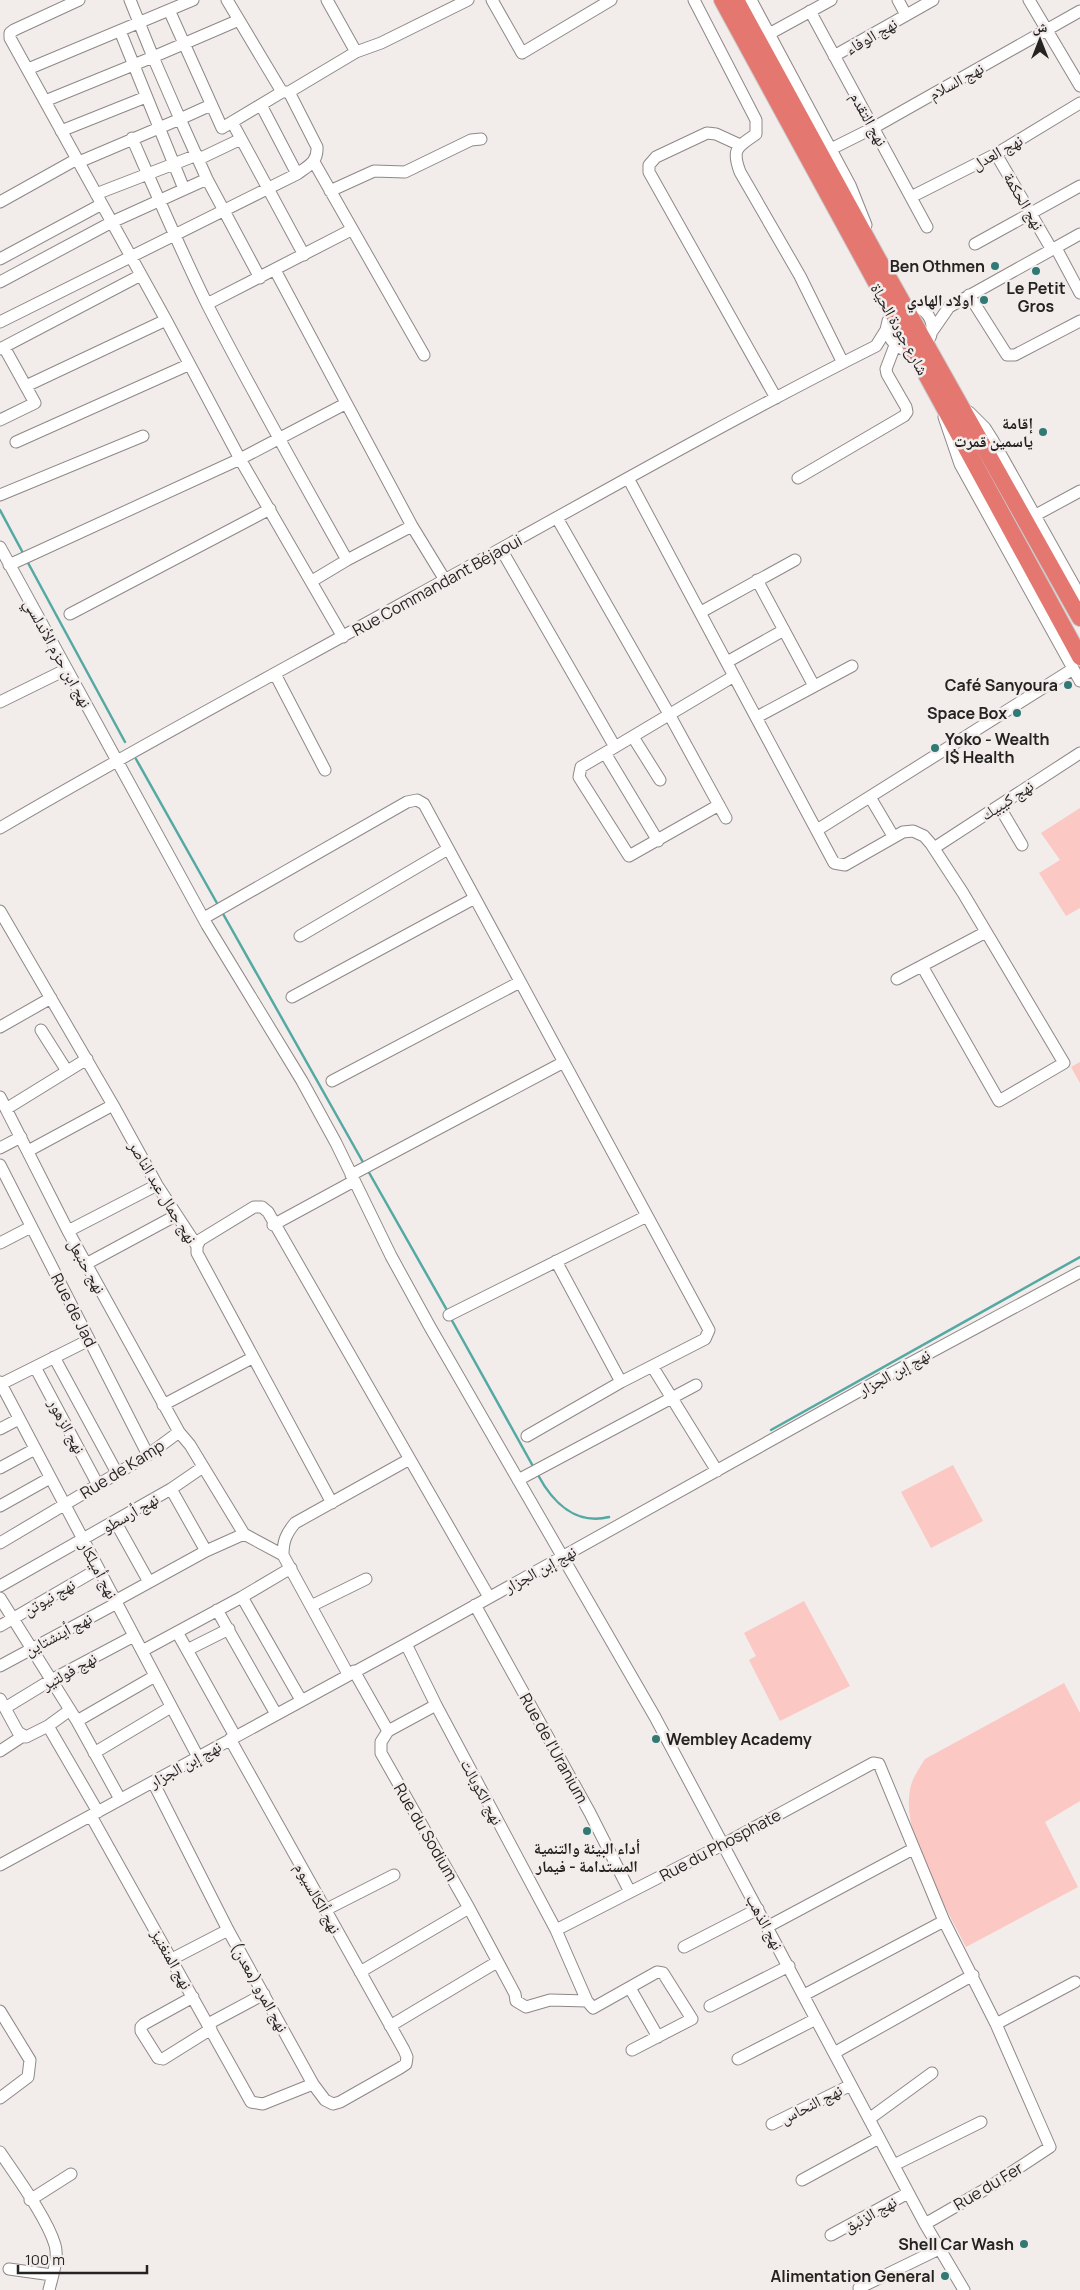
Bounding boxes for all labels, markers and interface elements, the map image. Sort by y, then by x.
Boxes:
street label: نهج الوفاء [841,12,901,60]
north arrow [1015,15,1065,65]
text: ش [1033,17,1048,36]
street label: نهج السلام [925,57,987,105]
street label: نهج التقدم [845,88,893,150]
street label: نهج العدل [967,129,1027,175]
street label: نهج الحكمة [999,168,1049,234]
place label: Ben Othmen [890,255,985,277]
marker: Ben Othmen [989,260,1001,272]
marker: Le Petit Gros [1030,265,1042,277]
place label: Le Petit Gros [1006,277,1066,317]
street label: شارع جودة الحياة [866,279,934,379]
place label: اولاد الهادي [906,289,974,313]
marker: اولاد الهادي [978,294,990,306]
place label: إقامة ياسمين قمرت [954,412,1033,452]
marker: إقامة ياسمين قمرت [1037,426,1049,438]
street label: Rue Commandant Béjaoui [348,529,526,641]
street label: نهج ابن حزم الأندلسي [17,594,97,713]
place label: Café Sanyoura [945,674,1058,696]
marker: Café Sanyoura [1062,679,1074,691]
place label: Space Box [927,702,1007,724]
marker: Space Box [1011,707,1023,719]
place label: Yoko - Wealth I$ Health [945,728,1050,768]
marker: Yoko - Wealth I$ Health [929,742,941,754]
street label: نهج كيبيك [976,775,1038,825]
street label: نهج جمال عبد الناصر [123,1136,202,1248]
street label: نهج حنبعل [63,1234,111,1298]
street label: Rue de Jad [46,1269,102,1351]
street label: نهج إبن الجزار [853,1343,934,1401]
street label: نهج الزهور [43,1394,91,1458]
street label: Rue de Kamp [76,1434,168,1504]
street label: نهج أرسطو [97,1488,163,1538]
street label: نهج أميلكار [74,1536,123,1603]
street label: نهج إبن الجزار [499,1540,580,1598]
street label: نهج نيوتن [19,1573,79,1621]
street label: نهج أينشتاين [20,1607,96,1661]
street label: نهج فولتير [37,1647,101,1696]
street label: Rue de l'Uranium [515,1689,593,1807]
place label: Wembley Academy [666,1728,812,1750]
marker: Wembley Academy [650,1733,662,1745]
street label: نهج إبن الجزار [144,1735,225,1793]
street label: نهج الكوبالت [456,1755,508,1829]
street label: Rue du Sodium [389,1779,463,1885]
street label: Rue du Phosphate [655,1804,785,1886]
marker: أداء البيئة والتنمية المستدامة - فيمار [581,1825,593,1837]
place label: أداء البيئة والتنمية المستدامة - فيمار [534,1837,640,1877]
street label: نهج ألكالسيوم [289,1859,347,1937]
street label: نهج الذهب [741,1890,789,1954]
street label: نهج المنغنيز [146,1924,198,1993]
street label: نهج المرو (معدن) [226,1938,294,2036]
street label: نهج النحاس [776,2079,846,2129]
street label: Rue du Fer [949,2157,1027,2215]
street label: نهج الزئبق [840,2190,900,2238]
place label: Shell Car Wash [898,2233,1014,2255]
marker: Shell Car Wash [1018,2238,1030,2250]
scale bar [18,2242,146,2274]
text: 100 m [25,2249,65,2270]
place label: Alimentation General [770,2265,935,2287]
marker: Alimentation General [939,2270,951,2282]

